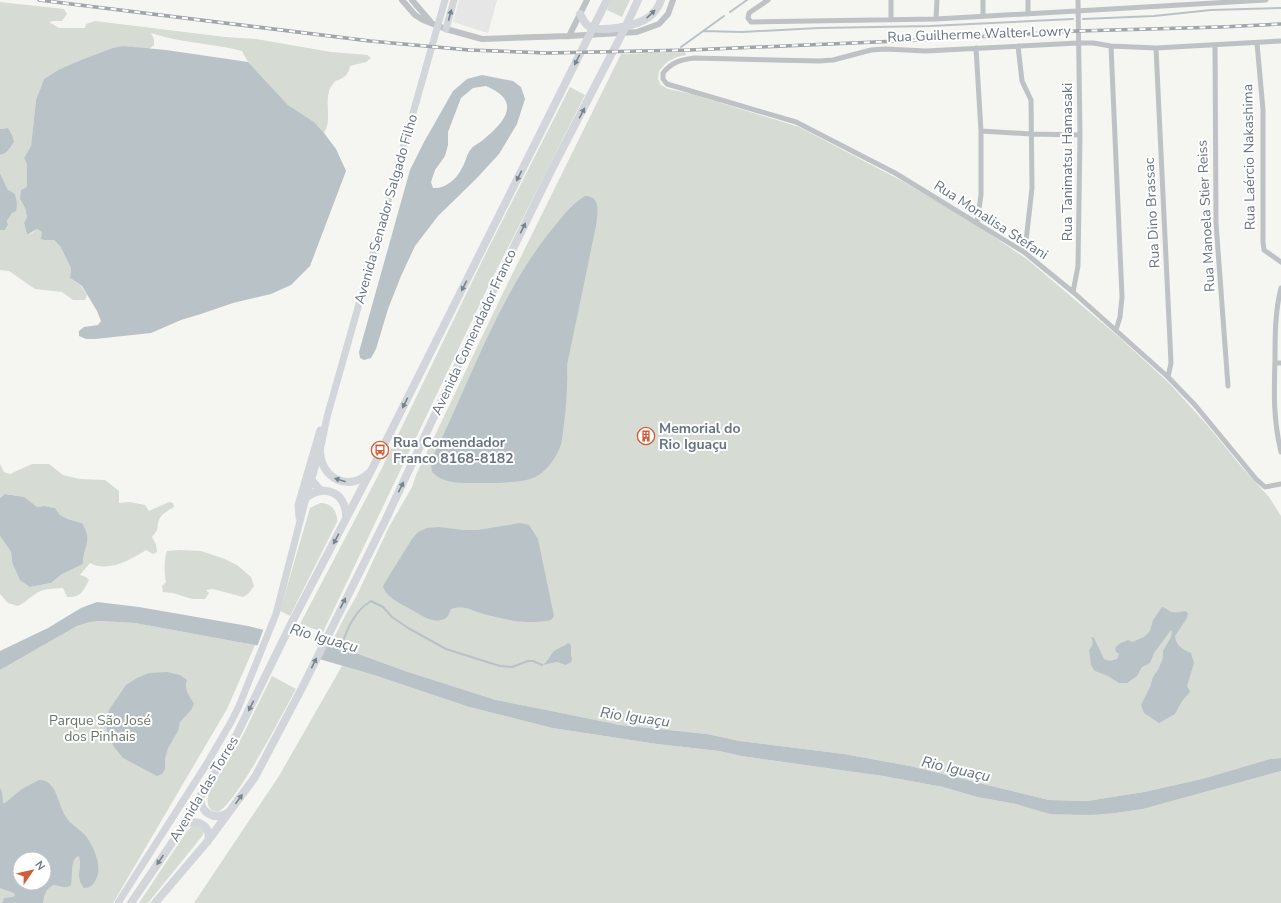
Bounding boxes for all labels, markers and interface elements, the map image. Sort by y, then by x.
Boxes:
one-way arrow [447,8,453,20]
one-way arrow [646,9,656,19]
street label: Rua Guilherme Walter Lowry [887,21,1072,47]
one-way arrow [574,54,580,66]
street label: Rua Tanimatsu Hamasaki [1058,83,1077,241]
street label: Rua Laércio Nakashima [1238,84,1260,230]
one-way arrow [579,107,585,118]
street label: Avenida Senador Salgado Filho [350,112,422,306]
street label: Rua Manoela Stier Reiss [1193,139,1219,292]
street label: Rua Dino Brassac [1140,157,1164,269]
one-way arrow [516,171,522,182]
street label: Rua Monalisa Stefani [930,176,1052,264]
one-way arrow [520,223,526,234]
street label: Avenida Comendador Franco [427,246,521,418]
one-way arrow [460,281,467,292]
one-way arrow [402,397,408,408]
place label: Memorial do Rio Iguaçu [659,419,741,454]
building icon: Memorial do Rio Iguaçu [636,426,656,446]
place label: Rua Comendador Franco 8168-8182 [393,433,514,468]
bus stop icon: Rua Comendador Franco 8168-8182 [370,440,390,460]
one-way arrow [334,477,346,483]
one-way arrow [398,481,404,493]
one-way arrow [333,533,339,545]
one-way arrow [340,598,347,609]
water label: Rio Iguaçu [288,619,360,657]
one-way arrow [311,657,317,669]
one-way arrow [248,700,254,711]
water label: Rio Iguaçu [599,702,671,732]
park label: Parque São José dos Pinhais [49,711,151,746]
street label: Avenida das Torres [165,732,243,845]
water label: Rio Iguaçu [920,751,992,787]
one-way arrow [235,794,243,805]
north arrow [12,851,52,891]
one-way arrow [156,855,164,866]
text: N [31,858,48,873]

